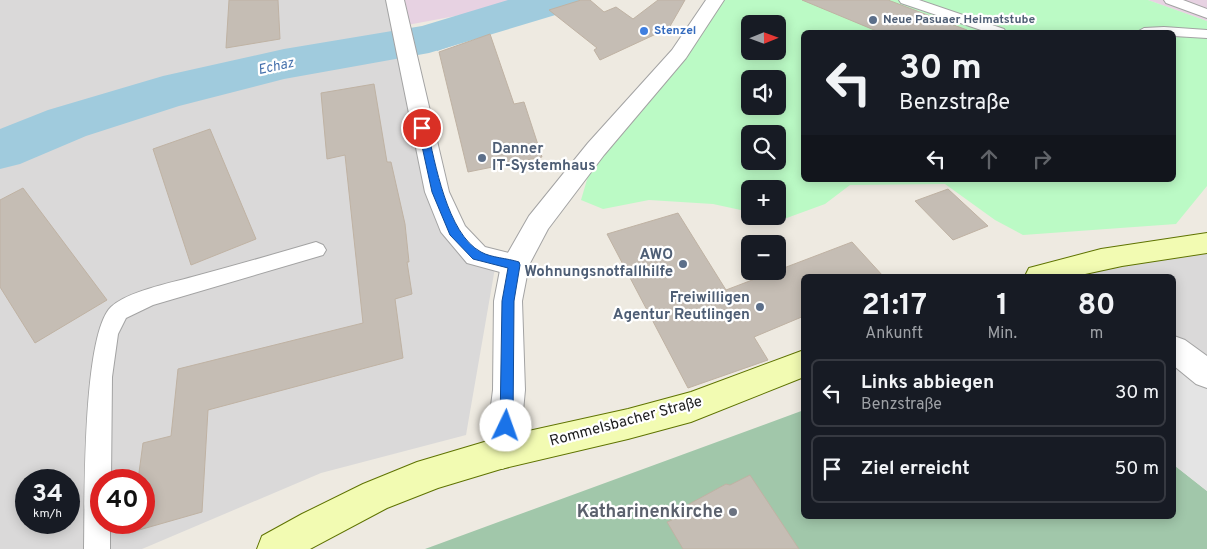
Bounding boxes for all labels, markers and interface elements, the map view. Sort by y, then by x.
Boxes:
place label: Neue Pasuaer Heimatstube [883,12,1035,28]
marker: Neue Pasuaer Heimatstube [867,14,879,26]
north arrow [741,15,786,60]
map controls [741,15,786,280]
place label: Stenzel [654,23,696,39]
marker: Stenzel [638,25,650,37]
text: 30 m [899,47,982,91]
icon: left [816,50,881,115]
water label: Echaz [257,55,297,79]
button: sound [741,70,786,115]
text: Benzstraße [899,90,1010,117]
pin [401,107,443,149]
icon: arrive [408,114,436,142]
button: search [741,125,786,170]
place label: Danner IT-Systemhaus [492,140,596,176]
icon: left [922,145,950,173]
icon: ahead [975,145,1003,173]
icon: right [1028,145,1056,173]
marker: Danner IT-Systemhaus [476,152,488,164]
button: + [741,180,786,225]
button: − [741,235,786,280]
place label: AWO Wohnungsnotfallhilfe [524,246,673,282]
marker: AWO Wohnungsnotfallhilfe [677,258,689,270]
text: 21:17 [861,288,927,325]
text: 1 [996,288,1008,325]
text: 80 [1077,288,1116,325]
place label: Freiwilligen Agentur Reutlingen [613,289,750,325]
marker: Freiwilligen Agentur Reutlingen [754,301,766,313]
text: Ankunft [865,324,923,344]
text: Min. [987,324,1017,344]
text: m [1090,324,1103,344]
text: Links abbiegen [861,371,994,395]
icon: left [818,379,846,407]
text: 30 m [1115,381,1159,405]
street label: Rommelsbacher Straße [548,393,704,451]
text: Benzstraße [861,395,942,415]
position arrow [479,399,531,451]
icon: arrive [818,455,846,483]
text: Ziel erreicht [861,457,970,481]
text: 50 m [1114,457,1159,481]
speed limit sign: 40 [90,469,155,534]
text: 34 [32,479,63,511]
place label: Katharinenkirche [577,501,723,524]
text: km/h [33,506,62,522]
marker: Katharinenkirche [727,506,739,518]

